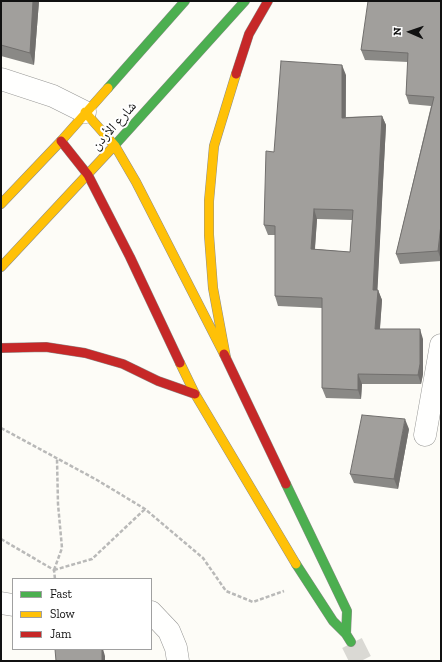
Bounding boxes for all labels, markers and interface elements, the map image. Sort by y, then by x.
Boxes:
north arrow [390,12,430,52]
text: N [391,27,404,36]
street label: شارع الأردن [88,98,140,154]
legend [12,578,152,650]
text: Fast [50,587,72,601]
text: Slow [50,607,75,621]
text: Jam [50,627,71,641]

